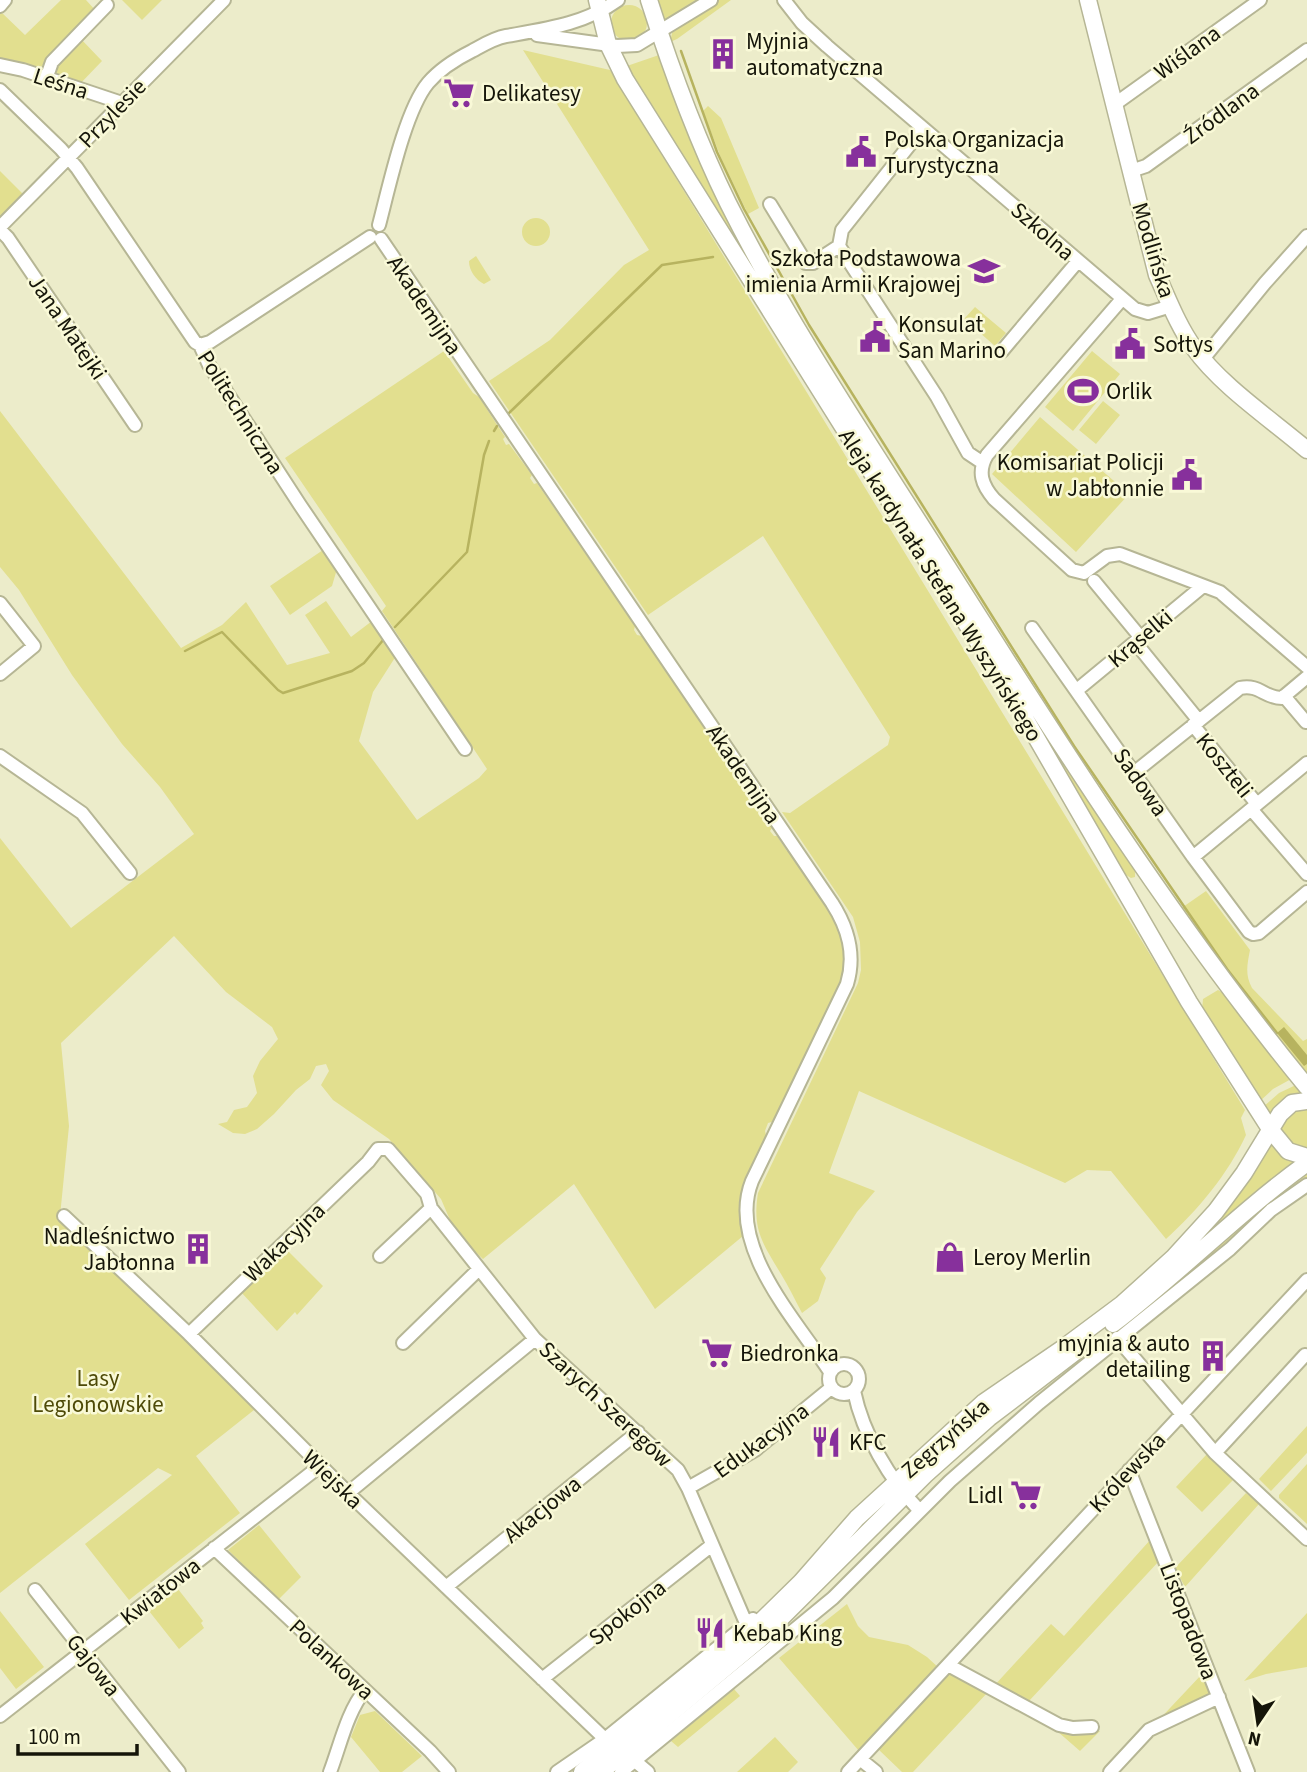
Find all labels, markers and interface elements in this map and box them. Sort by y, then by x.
street label: Wiślana [1147,17,1227,88]
place label: Myjnia automatyczna [746,25,883,84]
building icon: Myjnia automatyczna [706,37,740,71]
street label: Leśna [29,59,93,108]
street label: Przylesie [71,71,154,155]
street label: Źródlana [1176,74,1266,152]
supermarket icon: Delikatesy [442,76,476,110]
place label: Delikatesy [482,77,581,110]
place label: Polska Organizacja Turystyczna [884,123,1064,182]
public building icon: Polska Organizacja Turystyczna [844,135,878,169]
street label: Szkolna [1003,194,1082,269]
street label: Modlińska [1123,198,1184,302]
place label: Szkoła Podstawowa imienia Armii Krajowej [745,242,961,301]
street label: Akademijna [379,249,470,362]
school or university icon: Szkoła Podstawowa imienia Armii Krajowej [967,254,1001,288]
street label: Jana Matejki [20,268,115,387]
place label: Konsulat San Marino [898,308,1006,367]
public building icon: Konsulat San Marino [858,320,892,354]
public building icon: Sołtys [1113,327,1147,361]
place label: Sołtys [1153,328,1213,361]
street label: Politechniczna [189,344,292,481]
sports icon: Orlik [1066,374,1100,408]
place label: Orlik [1106,375,1153,408]
street label: Aleja kardynała Stefana Wyszyńskiego [830,423,1051,748]
place label: Komisariat Policji w Jabłonnie [997,446,1164,505]
public building icon: Komisariat Policji w Jabłonnie [1170,458,1204,492]
street label: Krąselki [1100,601,1180,676]
street label: Akademijna [698,718,789,831]
street label: Koszteli [1188,726,1261,805]
street label: Sadowa [1105,741,1176,823]
street label: Wakacyjna [236,1195,333,1290]
place label: Nadleśnictwo Jabłonna [44,1220,175,1279]
building icon: Nadleśnictwo Jabłonna [181,1232,215,1266]
shop icon: Leroy Merlin [933,1240,967,1274]
place label: Leroy Merlin [973,1241,1091,1274]
place label: myjnia & auto detailing [1058,1327,1190,1386]
street label: Szarych Szeregów [531,1334,680,1475]
supermarket icon: Biedronka [700,1336,734,1370]
place label: Biedronka [740,1337,839,1370]
building icon: myjnia & auto detailing [1196,1339,1230,1373]
park label: Lasy Legionowskie [32,1362,164,1421]
street label: Zegrzyńska [894,1391,997,1486]
street label: Edukacyjna [707,1394,816,1486]
restaurant icon: KFC [809,1425,843,1459]
street label: Królewska [1081,1425,1173,1520]
place label: KFC [849,1426,887,1459]
street label: Wiejska [295,1442,370,1517]
street label: Akacjowa [496,1468,588,1551]
supermarket icon: Lidl [1009,1478,1043,1512]
place label: Lidl [968,1479,1003,1512]
street label: Kwiatowa [113,1549,208,1633]
street label: Listopadowa [1151,1558,1226,1685]
street label: Spokojna [581,1571,673,1653]
street label: Polankowa [282,1611,382,1708]
restaurant icon: Kebab King [693,1616,727,1650]
place label: Kebab King [733,1617,842,1650]
street label: Gajowa [59,1627,129,1704]
north arrow [1223,1688,1293,1758]
scale bar [18,1712,136,1756]
text: 100 m [28,1722,81,1752]
text: N [1245,1724,1264,1753]

